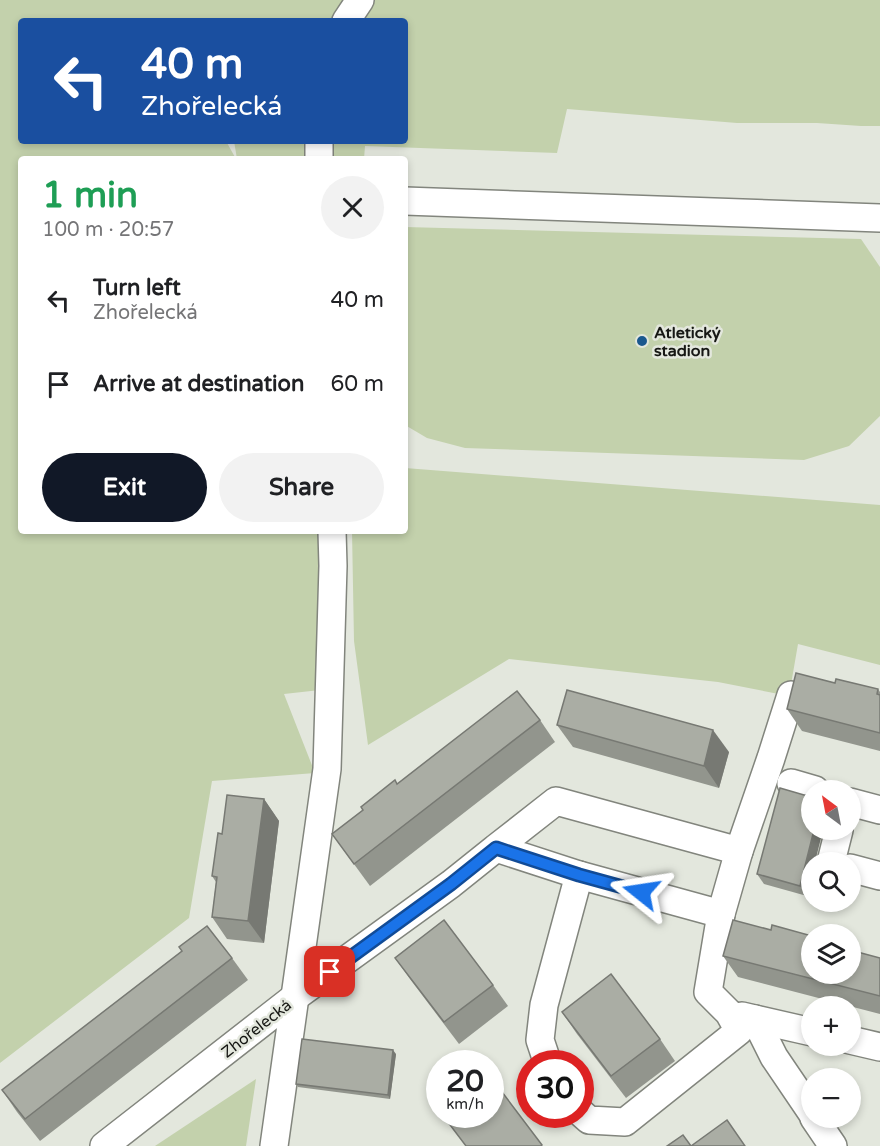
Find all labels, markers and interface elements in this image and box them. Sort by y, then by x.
text: 40 m [141,39,243,90]
icon: left [42,42,120,120]
text: Zhořelecká [141,90,282,123]
text: 1 min [42,174,138,217]
button: close [321,176,384,239]
text: 100 m · 20:57 [42,218,174,242]
text: Turn left [93,275,181,301]
icon: left [42,284,75,317]
text: 40 m [330,287,384,313]
text: Zhořelecká [93,301,198,325]
place label: Atletický stadion [654,323,721,361]
marker: Atletický stadion [635,334,649,348]
icon: arrive [42,368,75,401]
text: Arrive at destination [93,371,304,397]
text: 60 m [330,371,384,397]
button: Exit [42,453,207,522]
button: Share [219,453,384,522]
north arrow [801,780,861,840]
map controls [801,780,861,1128]
button: search [801,852,861,912]
position arrow [609,860,673,924]
button: layers [801,924,861,984]
pin [304,946,355,997]
icon: arrive [313,955,346,988]
street label: Zhořelecká [217,995,296,1062]
button: + [801,996,861,1056]
speed limit sign: 30 [516,1050,594,1128]
text: 20 [446,1063,484,1100]
button: − [801,1068,861,1128]
text: km/h [446,1095,484,1113]

